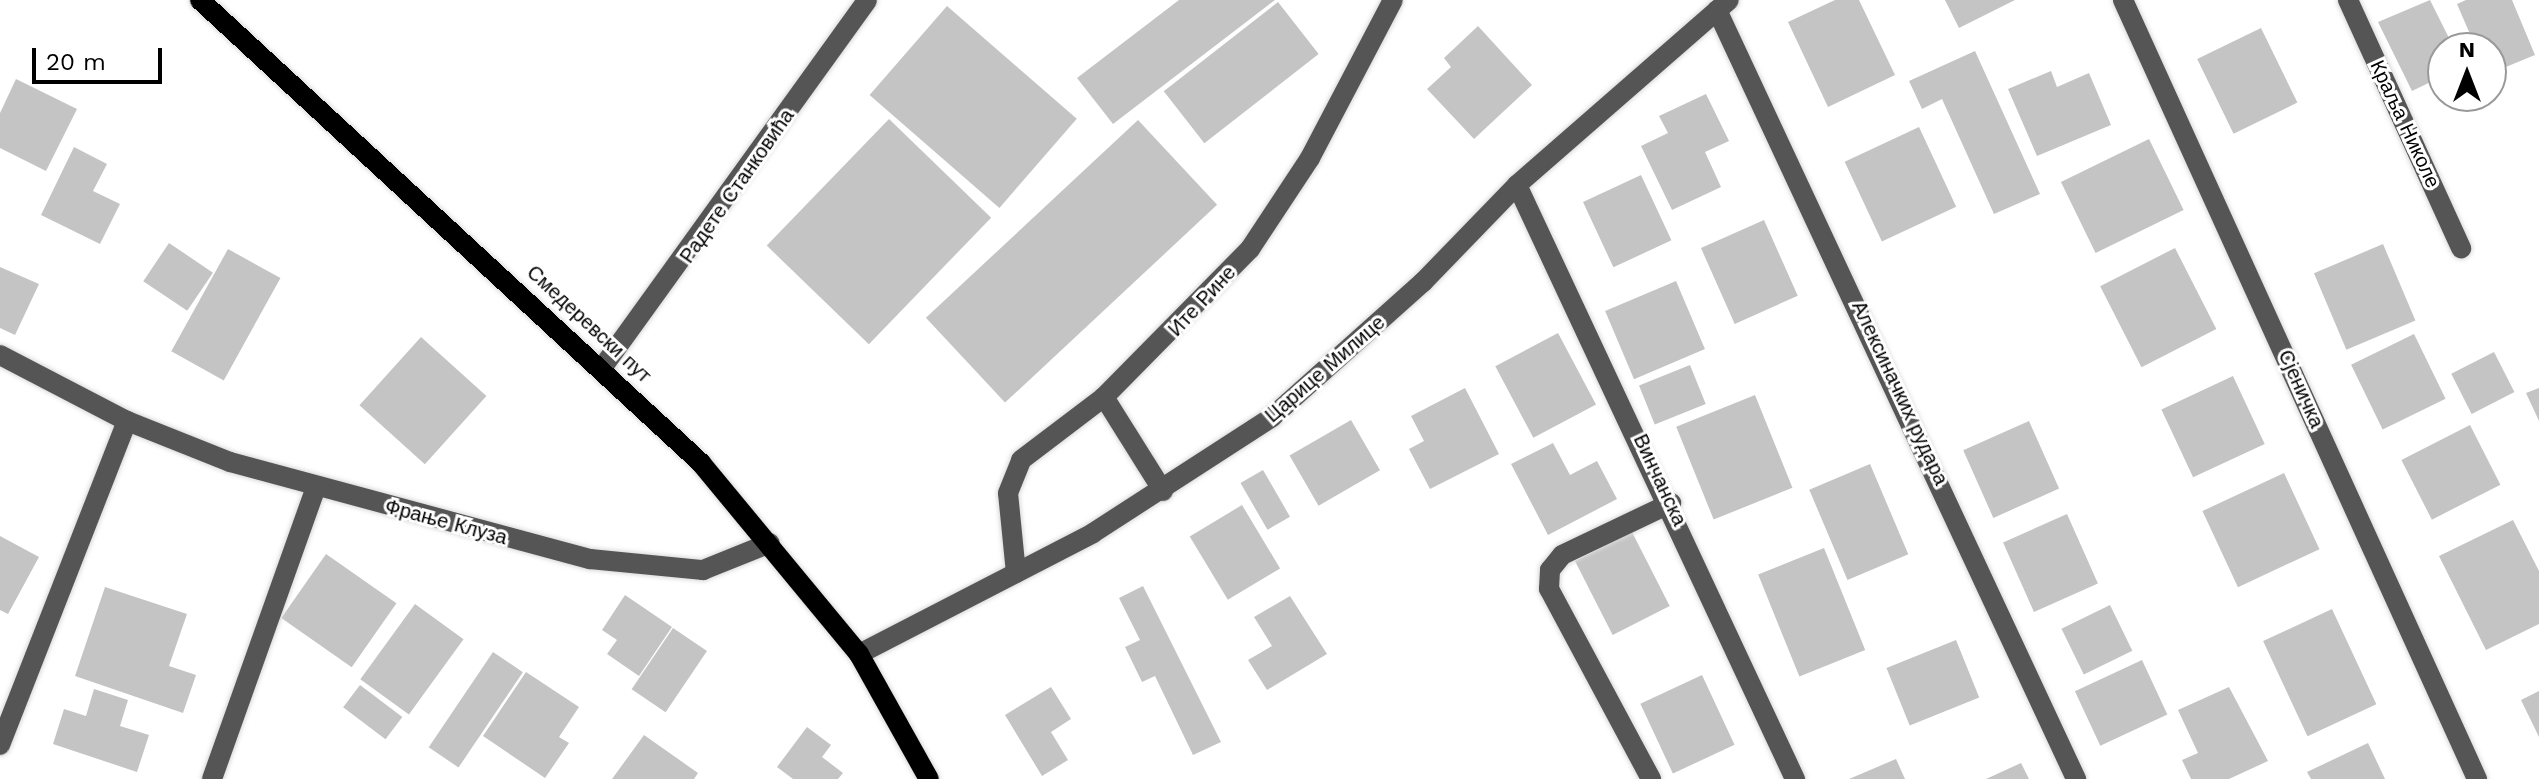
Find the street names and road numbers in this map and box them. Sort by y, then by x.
street label: Краља Николе [2365,56,2445,192]
street label: Радете Станковића [675,104,799,268]
street label: Смедеревски пут [522,260,656,388]
street label: Ите Рине [1163,261,1241,341]
street label: Алексиначких рудара [1847,297,1953,489]
street label: Царице Милице [1260,310,1390,428]
street label: Сјеничка [2273,346,2329,432]
street label: Винчанска [1628,430,1692,530]
street label: Фрање Клуза [382,494,510,550]

